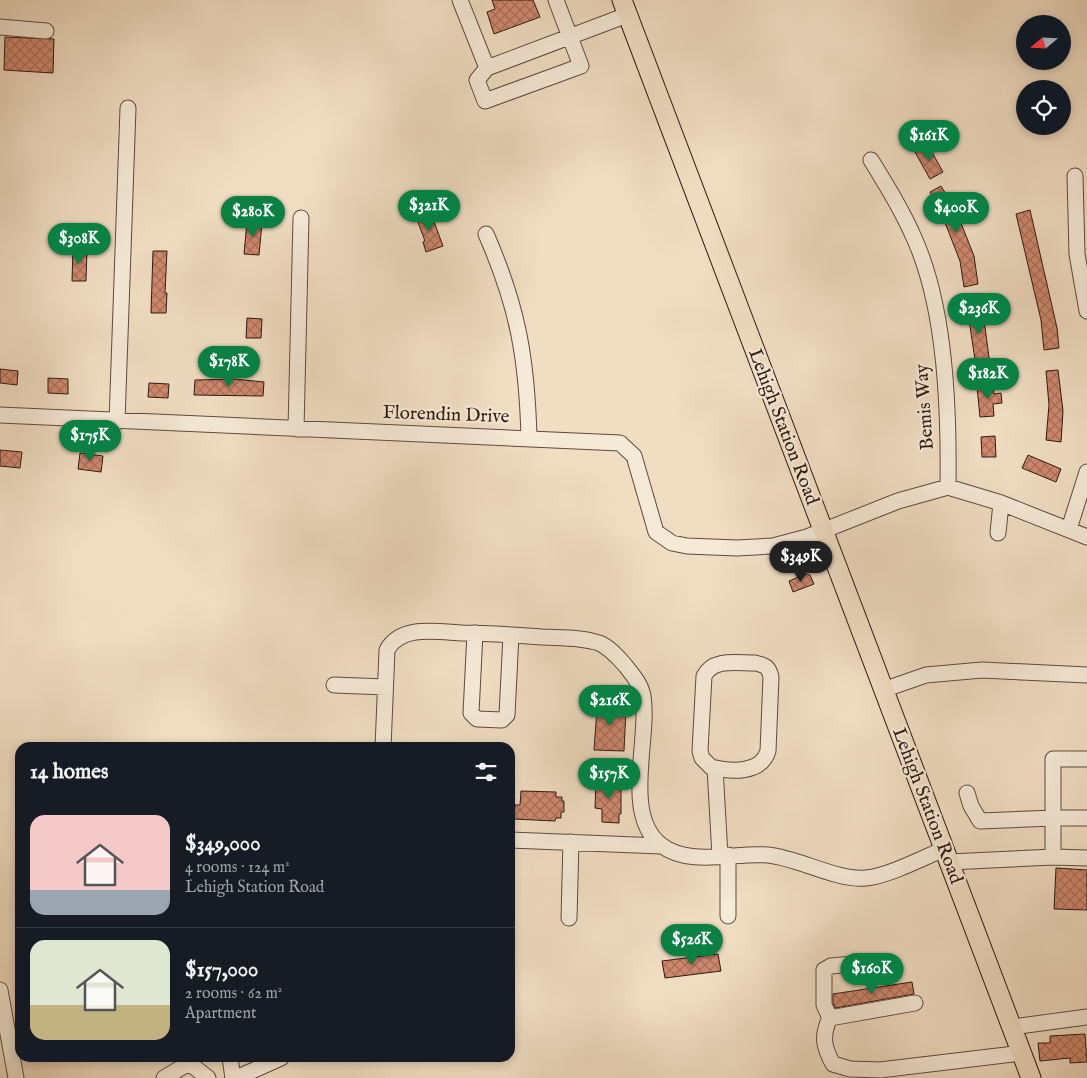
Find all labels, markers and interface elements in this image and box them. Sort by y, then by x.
north arrow [1016,15,1071,70]
map controls [1016,15,1071,135]
button: locate [1016,80,1071,135]
pin: $161K [894,120,964,162]
text: $161K [909,126,949,146]
pin: $321K [394,190,464,232]
pin: $400K [921,192,991,234]
pin: $280K [218,196,288,238]
text: $321K [409,196,449,216]
text: $400K [934,198,978,218]
text: $280K [232,202,274,222]
pin: $308K [44,222,114,265]
text: $308K [59,229,99,249]
pin: $236K [944,292,1014,335]
text: $236K [959,299,999,319]
street label: Lehigh Station Road [742,345,824,509]
pin: $178K [194,346,264,388]
text: $178K [209,352,249,372]
pin: $182K [953,358,1023,400]
street label: Bemis Way [910,363,940,451]
text: $182K [968,364,1008,384]
street label: Florendin Drive [382,401,510,429]
pin: $175K [55,420,125,462]
text: $175K [70,426,110,446]
pin: $349K [766,540,836,583]
text: $349K [780,547,822,567]
pin: $216K [575,684,645,727]
text: $216K [590,691,630,711]
street label: Lehigh Station Road [886,724,968,888]
icon: filters [472,758,500,786]
pin: $157K [574,758,644,800]
text: 14 homes [30,759,108,786]
text: $157K [589,764,629,784]
text: $349,000 [185,831,260,858]
icon: home [70,835,130,895]
text: 4 rooms · 124 m² [185,858,290,878]
text: Lehigh Station Road [185,878,324,898]
pin: $526K [657,924,727,966]
text: $526K [672,930,712,950]
pin: $160K [837,952,907,995]
text: $157,000 [185,957,258,984]
text: $160K [852,959,893,979]
icon: home [70,960,130,1020]
text: 2 rooms · 62 m² [185,984,282,1004]
text: Apartment [185,1004,256,1024]

